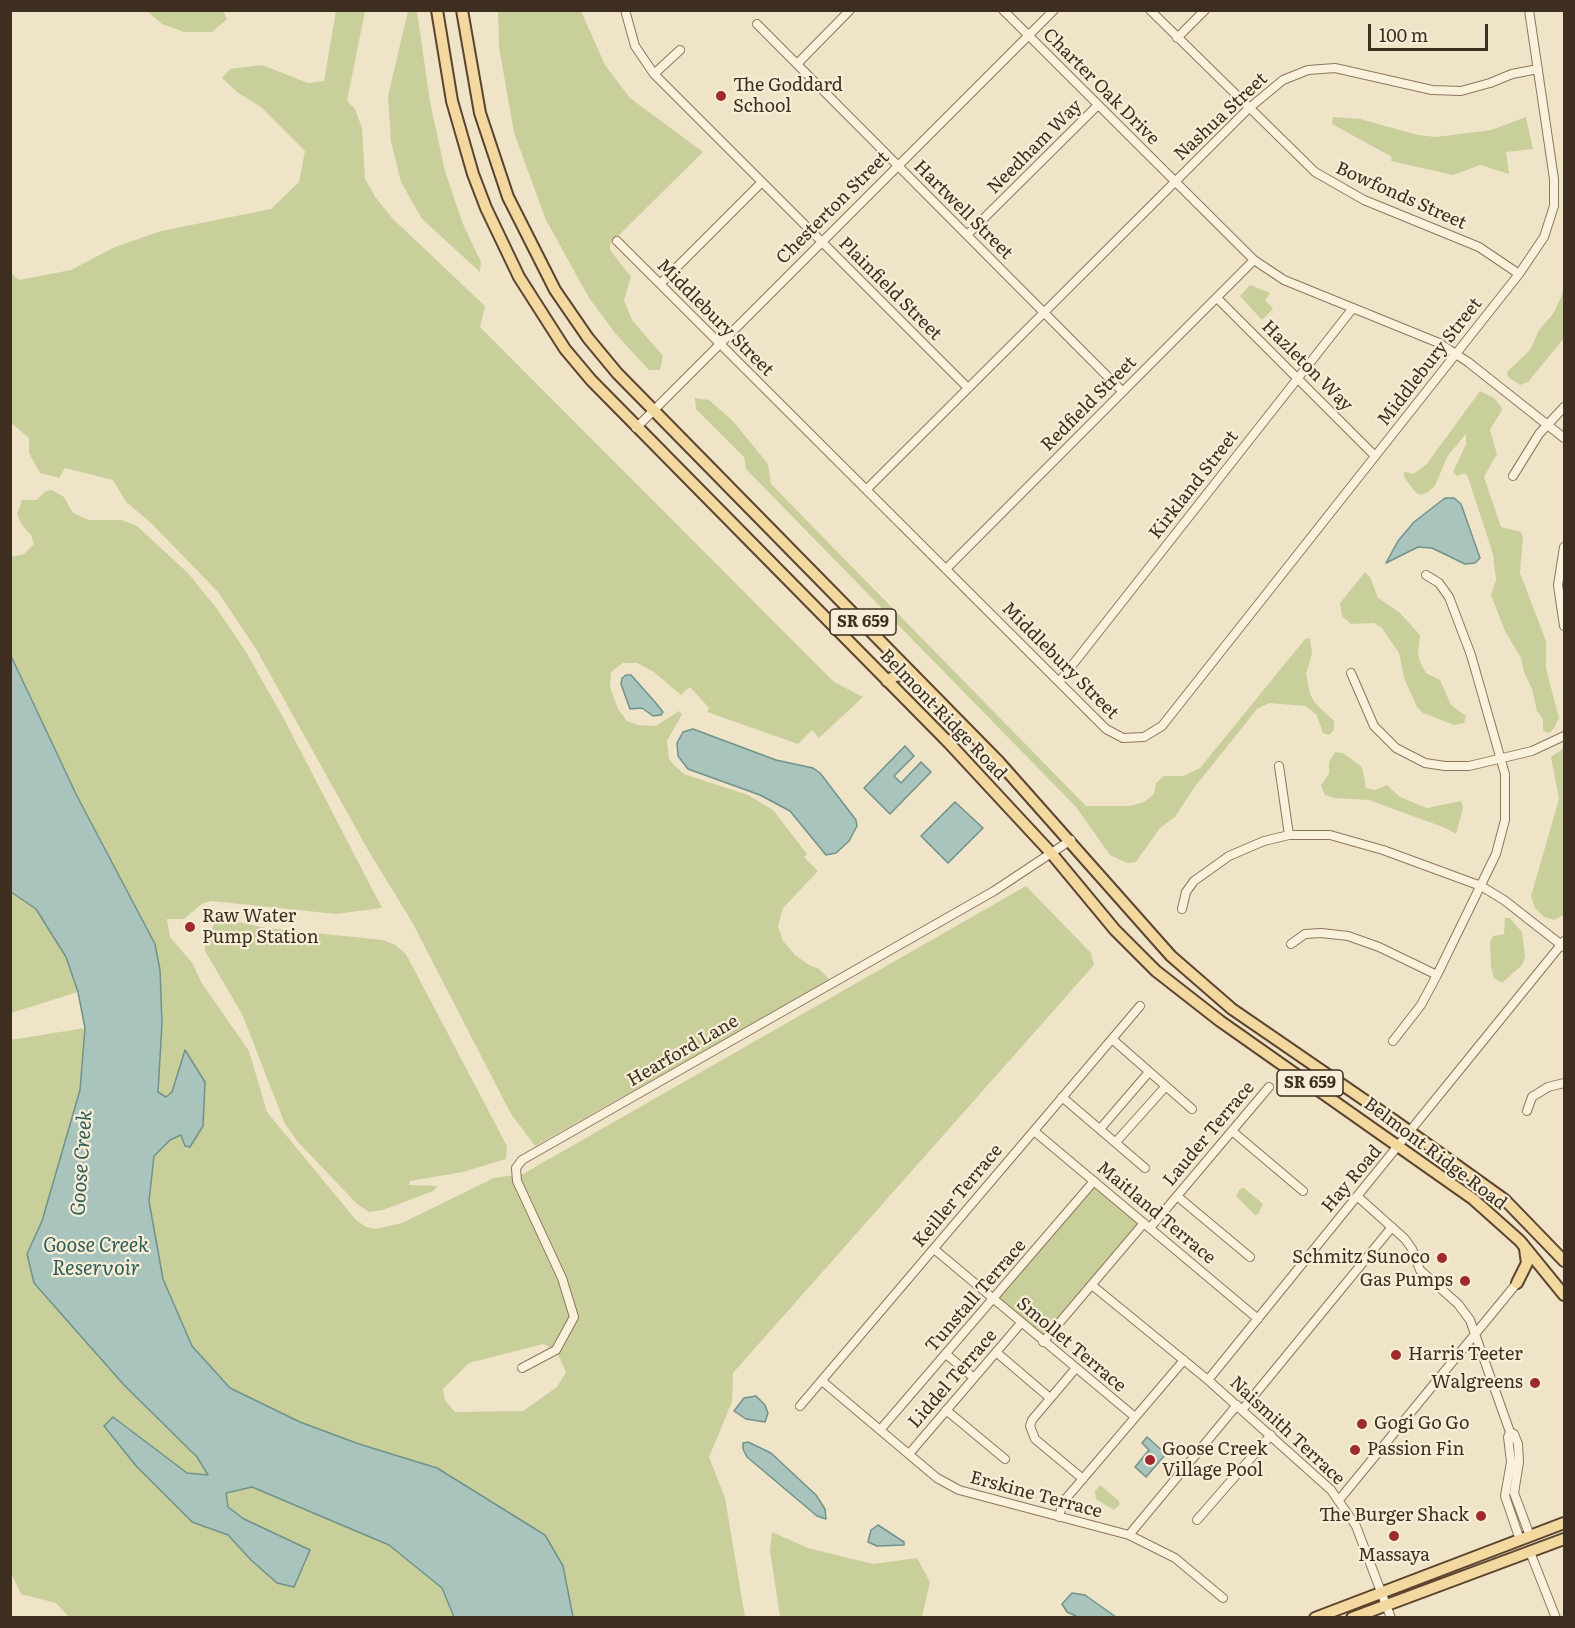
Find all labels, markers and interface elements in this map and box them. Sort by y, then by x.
scale bar [1371,12,1491,50]
text: 100 m [1379,21,1428,48]
street label: Charter Oak Drive [1038,24,1164,150]
street label: Nashua Street [1170,68,1272,166]
place label: The Goddard School [733,75,843,118]
marker: The Goddard School [714,89,728,103]
street label: Needham Way [983,95,1087,199]
street label: Chesterton Street [772,147,894,269]
street label: Hartwell Street [909,156,1017,264]
street label: Bowfonds Street [1332,157,1470,235]
street label: Plainfield Street [834,233,946,345]
street label: Middlebury Street [652,255,778,381]
street label: Middlebury Street [1373,294,1487,430]
street label: Hazleton Way [1257,316,1357,416]
street label: Redfield Street [1037,352,1141,456]
street label: Kirkland Street [1145,426,1243,544]
street label: Middlebury Street [997,598,1123,724]
road number: SR 659 [830,609,896,635]
street label: Belmont Ridge Road [875,645,1011,785]
place label: Raw Water Pump Station [202,906,319,948]
marker: Raw Water Pump Station [183,920,197,934]
street label: Hearford Lane [624,1011,742,1091]
road number: SR 659 [1277,1070,1343,1096]
street label: Lauder Terrace [1159,1077,1259,1191]
street label: Belmont Ridge Road [1359,1093,1511,1215]
water label: Goose Creek [66,1109,98,1217]
street label: Keiller Terrace [909,1140,1007,1252]
street label: Hay Road [1318,1141,1386,1217]
street label: Maitland Terrace [1092,1157,1220,1269]
water label: Goose Creek Reservoir [43,1234,149,1281]
street label: Tunstall Terrace [921,1235,1031,1357]
place label: Schmitz Sunoco [1292,1247,1430,1269]
marker: Schmitz Sunoco [1435,1251,1449,1265]
place label: Gas Pumps [1360,1270,1453,1292]
marker: Gas Pumps [1458,1274,1472,1288]
street label: Smollet Terrace [1012,1293,1130,1397]
street label: Liddel Terrace [904,1325,1002,1433]
place label: Harris Teeter [1408,1344,1523,1366]
marker: Harris Teeter [1389,1348,1403,1362]
street label: Naismith Terrace [1225,1372,1349,1490]
place label: Walgreens [1431,1372,1523,1394]
marker: Walgreens [1528,1376,1542,1390]
place label: Gogi Go Go [1374,1413,1469,1435]
marker: Gogi Go Go [1355,1417,1369,1431]
place label: Goose Creek Village Pool [1162,1439,1268,1482]
place label: Passion Fin [1367,1439,1464,1461]
marker: Passion Fin [1348,1443,1362,1457]
marker: Goose Creek Village Pool [1143,1453,1157,1467]
street label: Erskine Terrace [968,1467,1104,1523]
place label: The Burger Shack [1319,1505,1469,1527]
marker: The Burger Shack [1474,1509,1488,1523]
marker: Massaya [1387,1529,1401,1543]
place label: Massaya [1358,1545,1430,1567]

